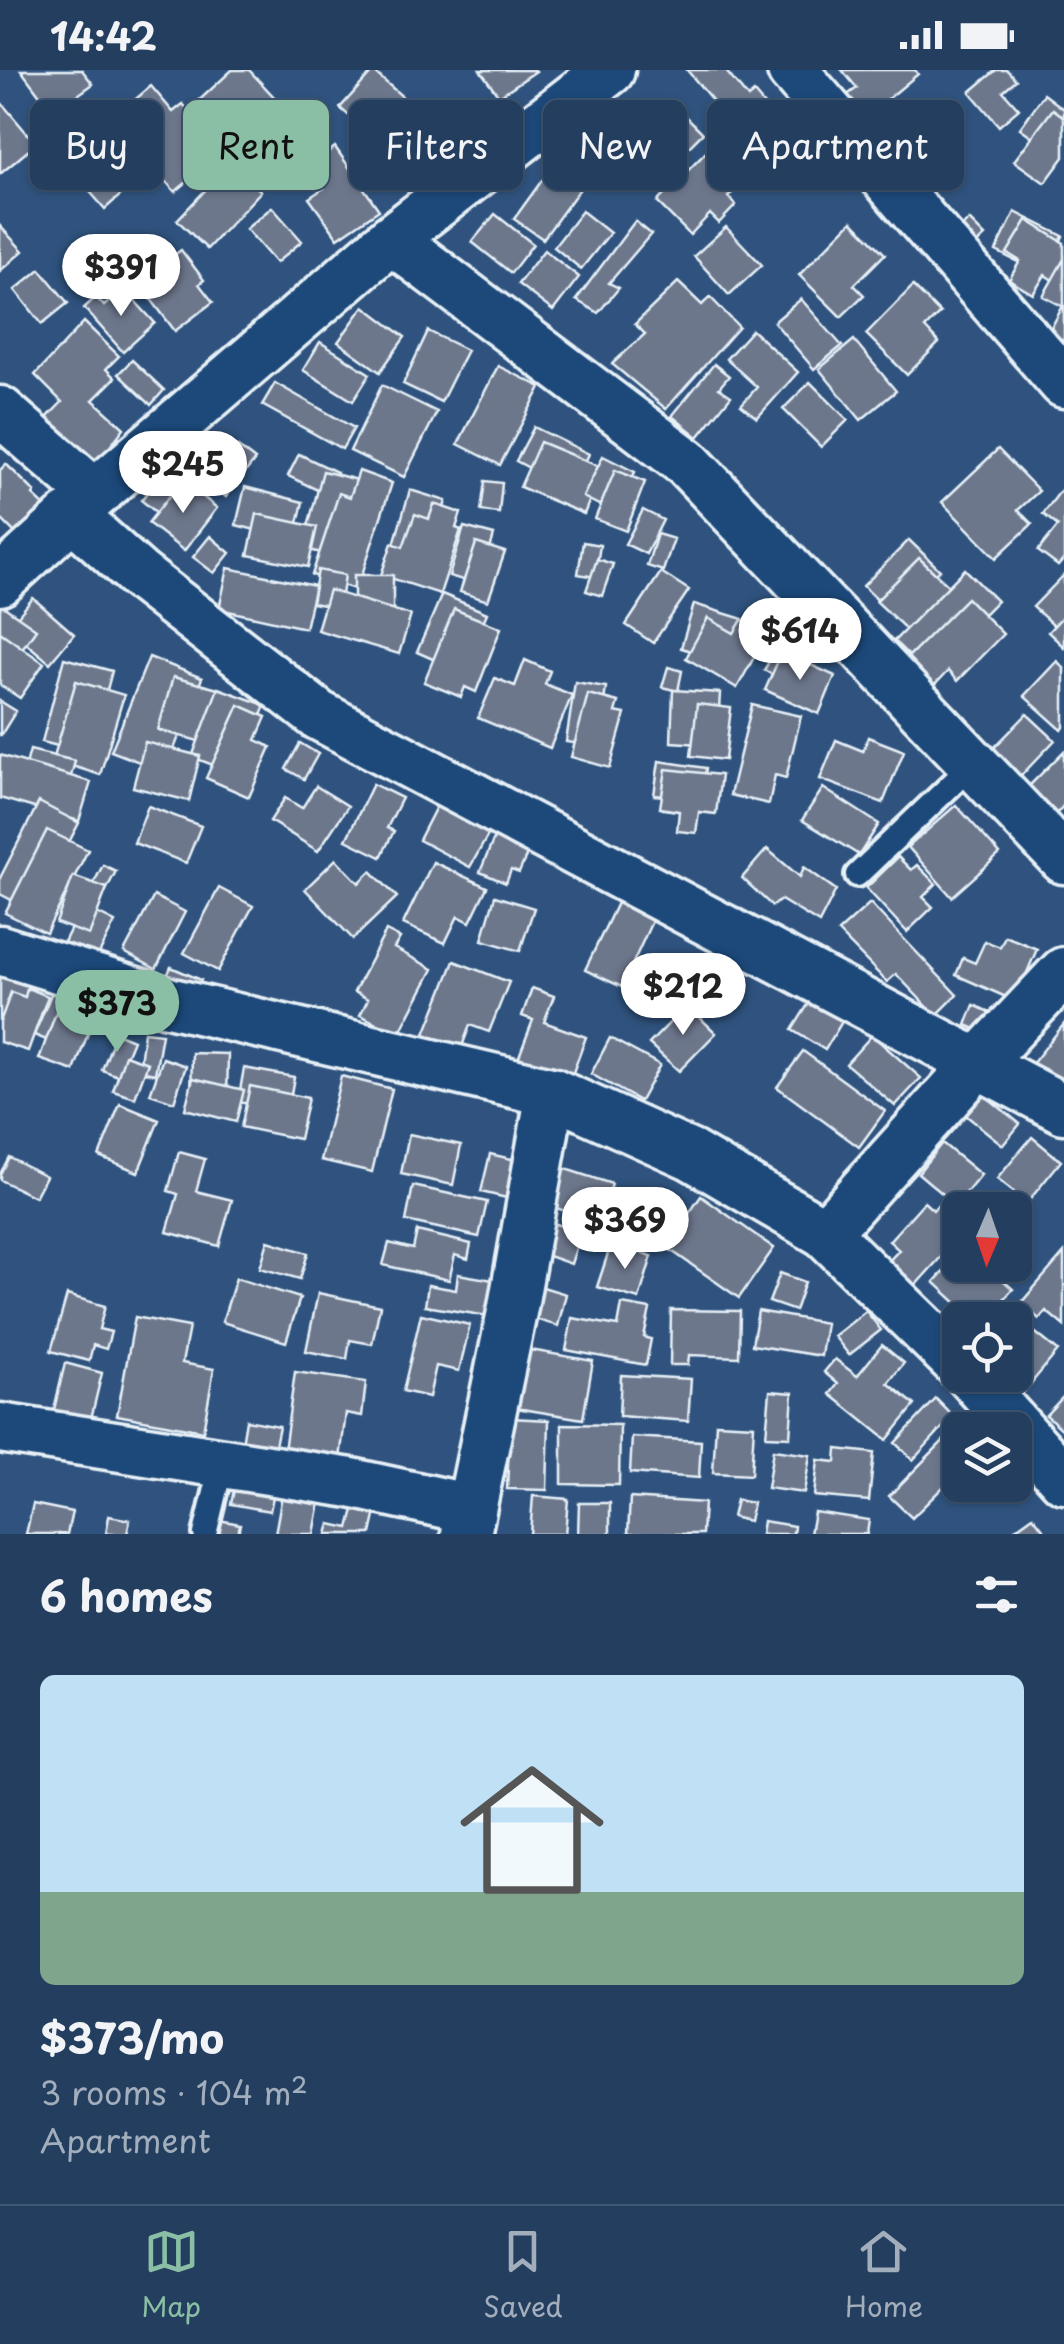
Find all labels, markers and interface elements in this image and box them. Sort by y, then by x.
text: 14:42 [50,7,157,64]
chip: Buy [30,100,163,190]
chip: Rent [183,100,329,190]
chip: Filters [349,100,523,190]
chip: New [543,100,687,190]
chip: Apartment [707,100,964,190]
pin: $391 [62,234,180,319]
text: $391 [84,242,158,290]
pin: $245 [124,431,242,516]
text: $245 [141,439,225,487]
pin: $614 [741,598,859,683]
text: $614 [760,606,840,654]
pin: $212 [624,953,742,1038]
text: $212 [643,961,723,1009]
pin: $373 [58,970,176,1055]
text: $373 [77,978,157,1026]
pin: $369 [566,1187,684,1272]
north arrow [942,1192,1032,1282]
map controls [942,1192,1032,1502]
text: $369 [584,1195,666,1243]
button: locate [942,1302,1032,1392]
button: layers [942,1412,1032,1502]
text: 6 homes [40,1563,213,1626]
icon: filters [969,1567,1024,1622]
icon: home [442,1740,622,1920]
text: $373/mo [40,2005,224,2068]
text: 3 rooms · 104 m² [40,2068,308,2116]
text: Apartment [40,2116,211,2164]
tab: Map [141,2224,201,2327]
tab: Saved [483,2224,563,2327]
tab: Home [845,2224,923,2327]

